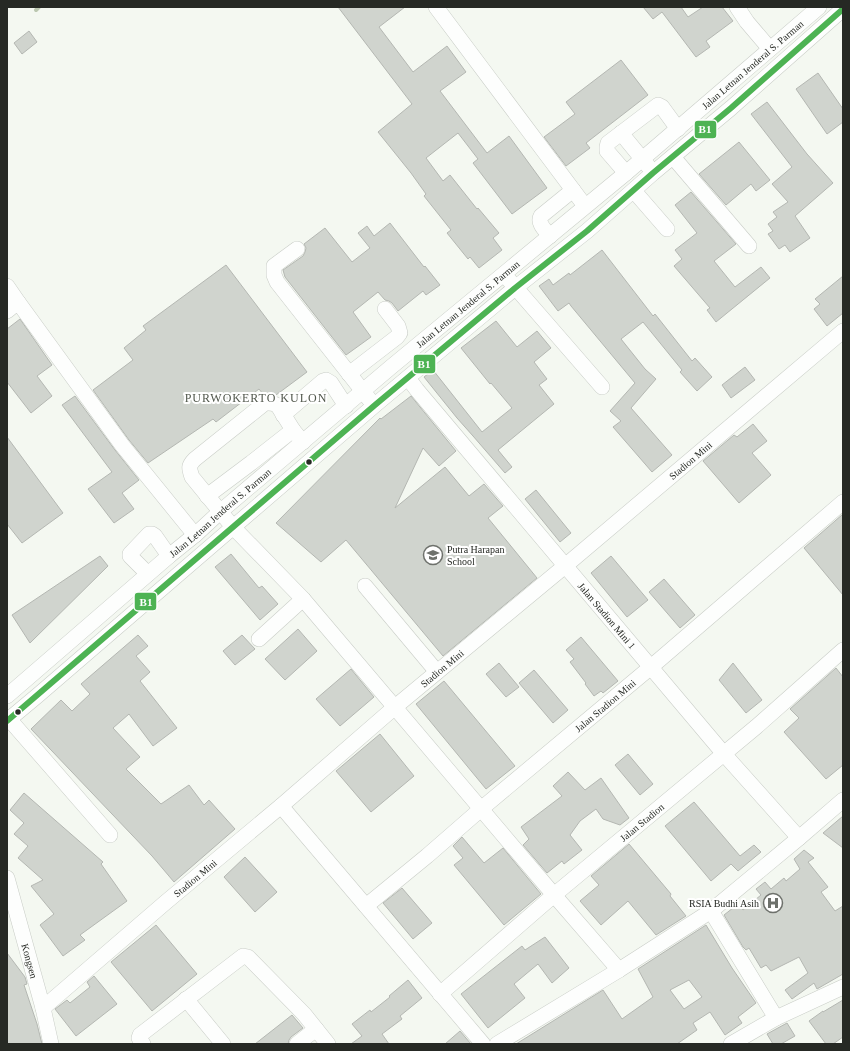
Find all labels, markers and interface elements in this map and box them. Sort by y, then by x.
street label: Jalan Letnan Jenderal S. Parman [700,18,806,111]
line badge: B1 [694,120,717,139]
text: B1 [699,123,711,135]
street label: Jalan Letnan Jenderal S. Parman [414,258,522,350]
line badge: B1 [413,354,436,374]
text: B1 [418,358,430,370]
district label: PURWOKERTO KULON [185,391,327,405]
street label: Stadion Mini [667,439,714,482]
unlabelled marker [304,457,314,467]
street label: Jalan Letnan Jenderal S. Parman [167,466,273,560]
school or university icon: Putra Harapan School [422,544,444,566]
place label: Putra Harapan School [447,544,504,567]
street label: Jalan Stadion Mini 1 [576,581,638,651]
line badge: B1 [134,592,157,611]
text: B1 [140,596,152,608]
street label: Stadion Mini [418,647,466,690]
street label: Jalan Stadion Mini [573,677,638,734]
unlabelled marker [13,707,23,717]
street label: Jalan Stadion [618,801,666,844]
street label: Stadion Mini [172,857,219,899]
hospital icon: RSIA Budhi Asih [762,892,784,914]
place label: RSIA Budhi Asih [689,898,759,909]
street label: Kongsen [19,942,40,980]

